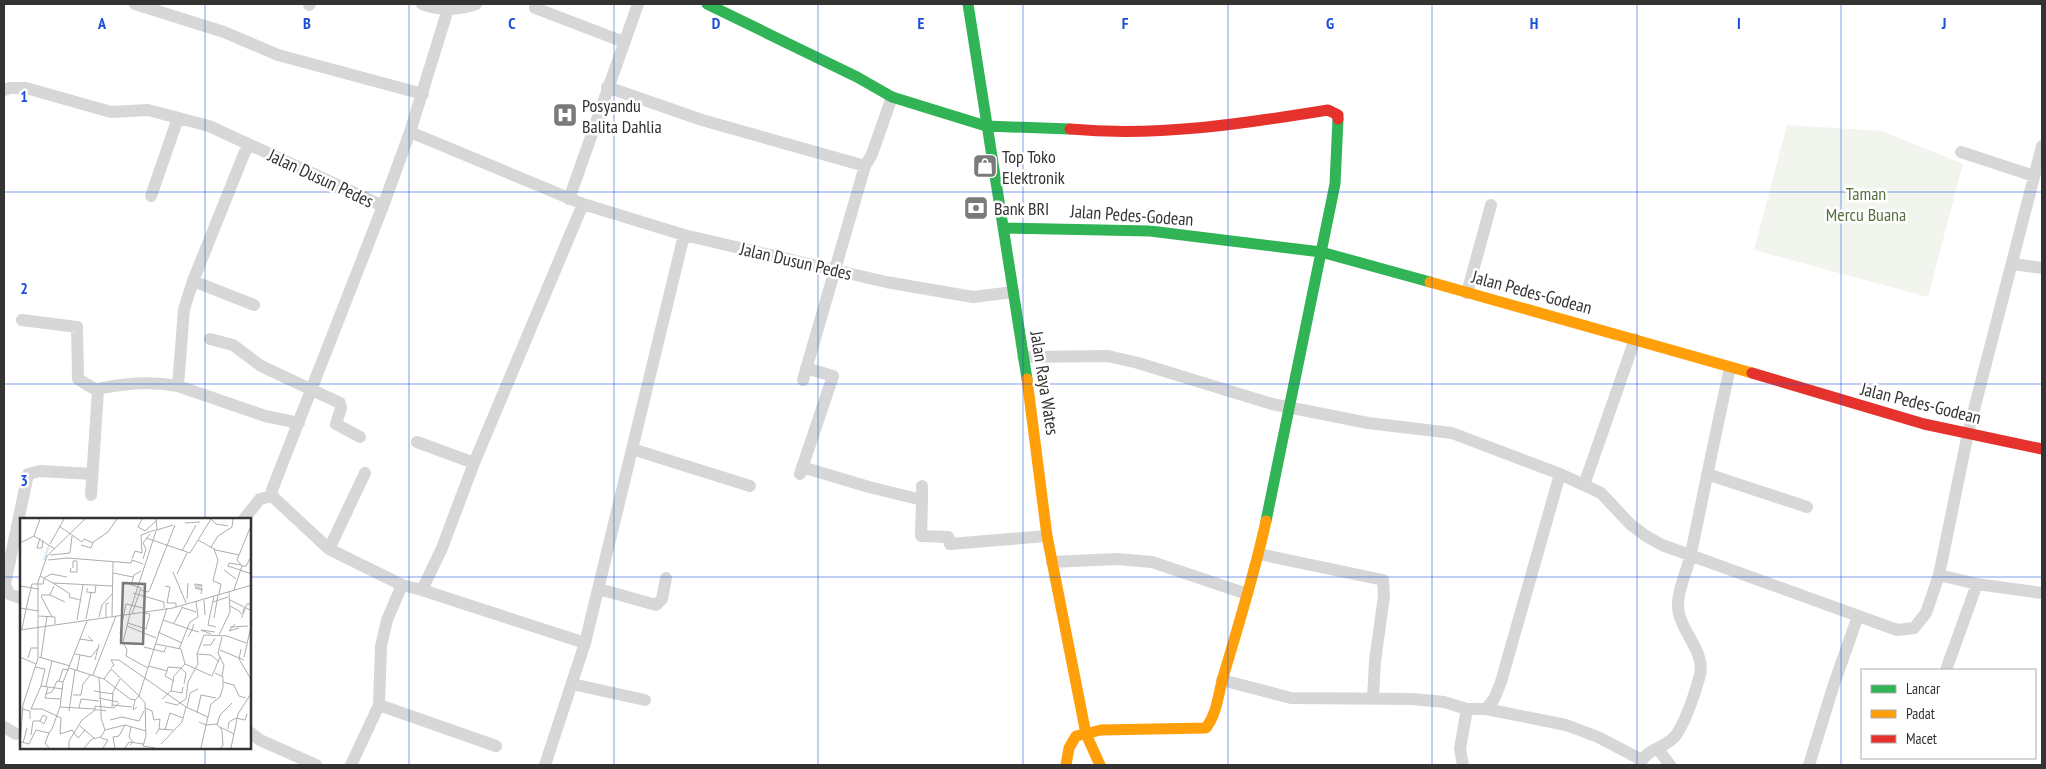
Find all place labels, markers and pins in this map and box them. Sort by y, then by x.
place label: Posyandu Balita Dahlia [582,94,662,138]
hospital icon: Posyandu Balita Dahlia [552,102,578,128]
place label: Top Toko Elektronik [1002,145,1065,189]
shop icon: Top Toko Elektronik [972,153,998,179]
bank icon: Bank BRI [963,195,989,221]
place label: Bank BRI [994,197,1049,220]

